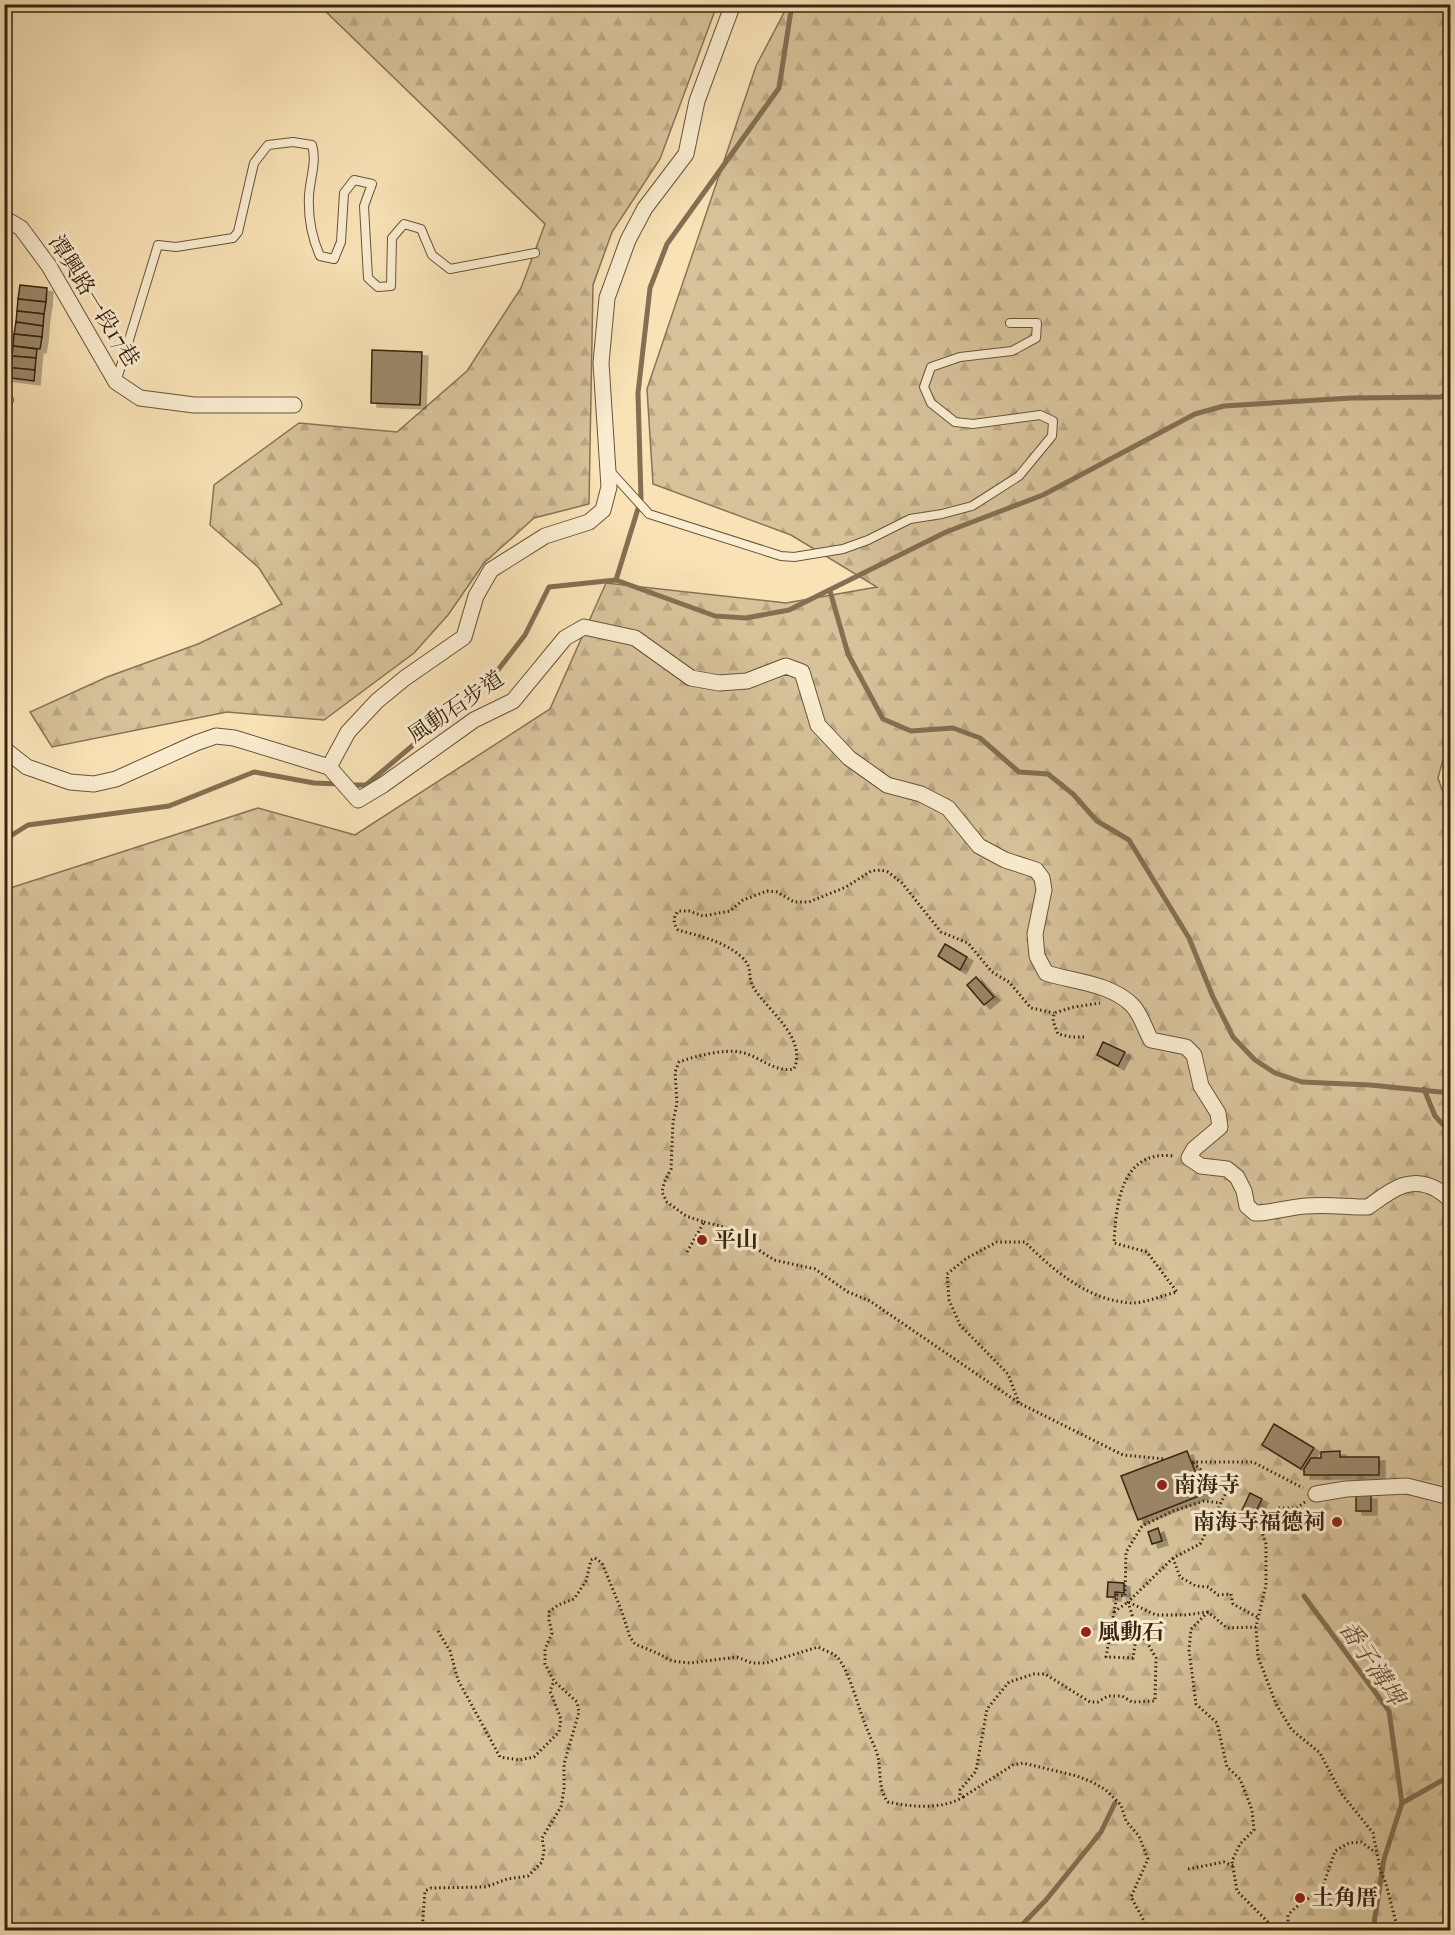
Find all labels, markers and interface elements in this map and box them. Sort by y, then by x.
street label: 潭興路一段17巷 [43,230,145,372]
street label: 風動石步道 [403,665,509,749]
place label: 平山 [714,1227,758,1253]
marker: 平山 [695,1233,709,1247]
place label: 南海寺 [1174,1472,1240,1498]
marker: 南海寺 [1155,1478,1169,1492]
place label: 南海寺福德祠 [1193,1509,1325,1535]
marker: 南海寺福德祠 [1330,1515,1344,1529]
water label: 番子溝埤 [1334,1615,1412,1713]
place label: 風動石 [1098,1619,1164,1645]
marker: 風動石 [1079,1625,1093,1639]
place label: 土角厝 [1312,1885,1378,1911]
marker: 土角厝 [1293,1891,1307,1905]

